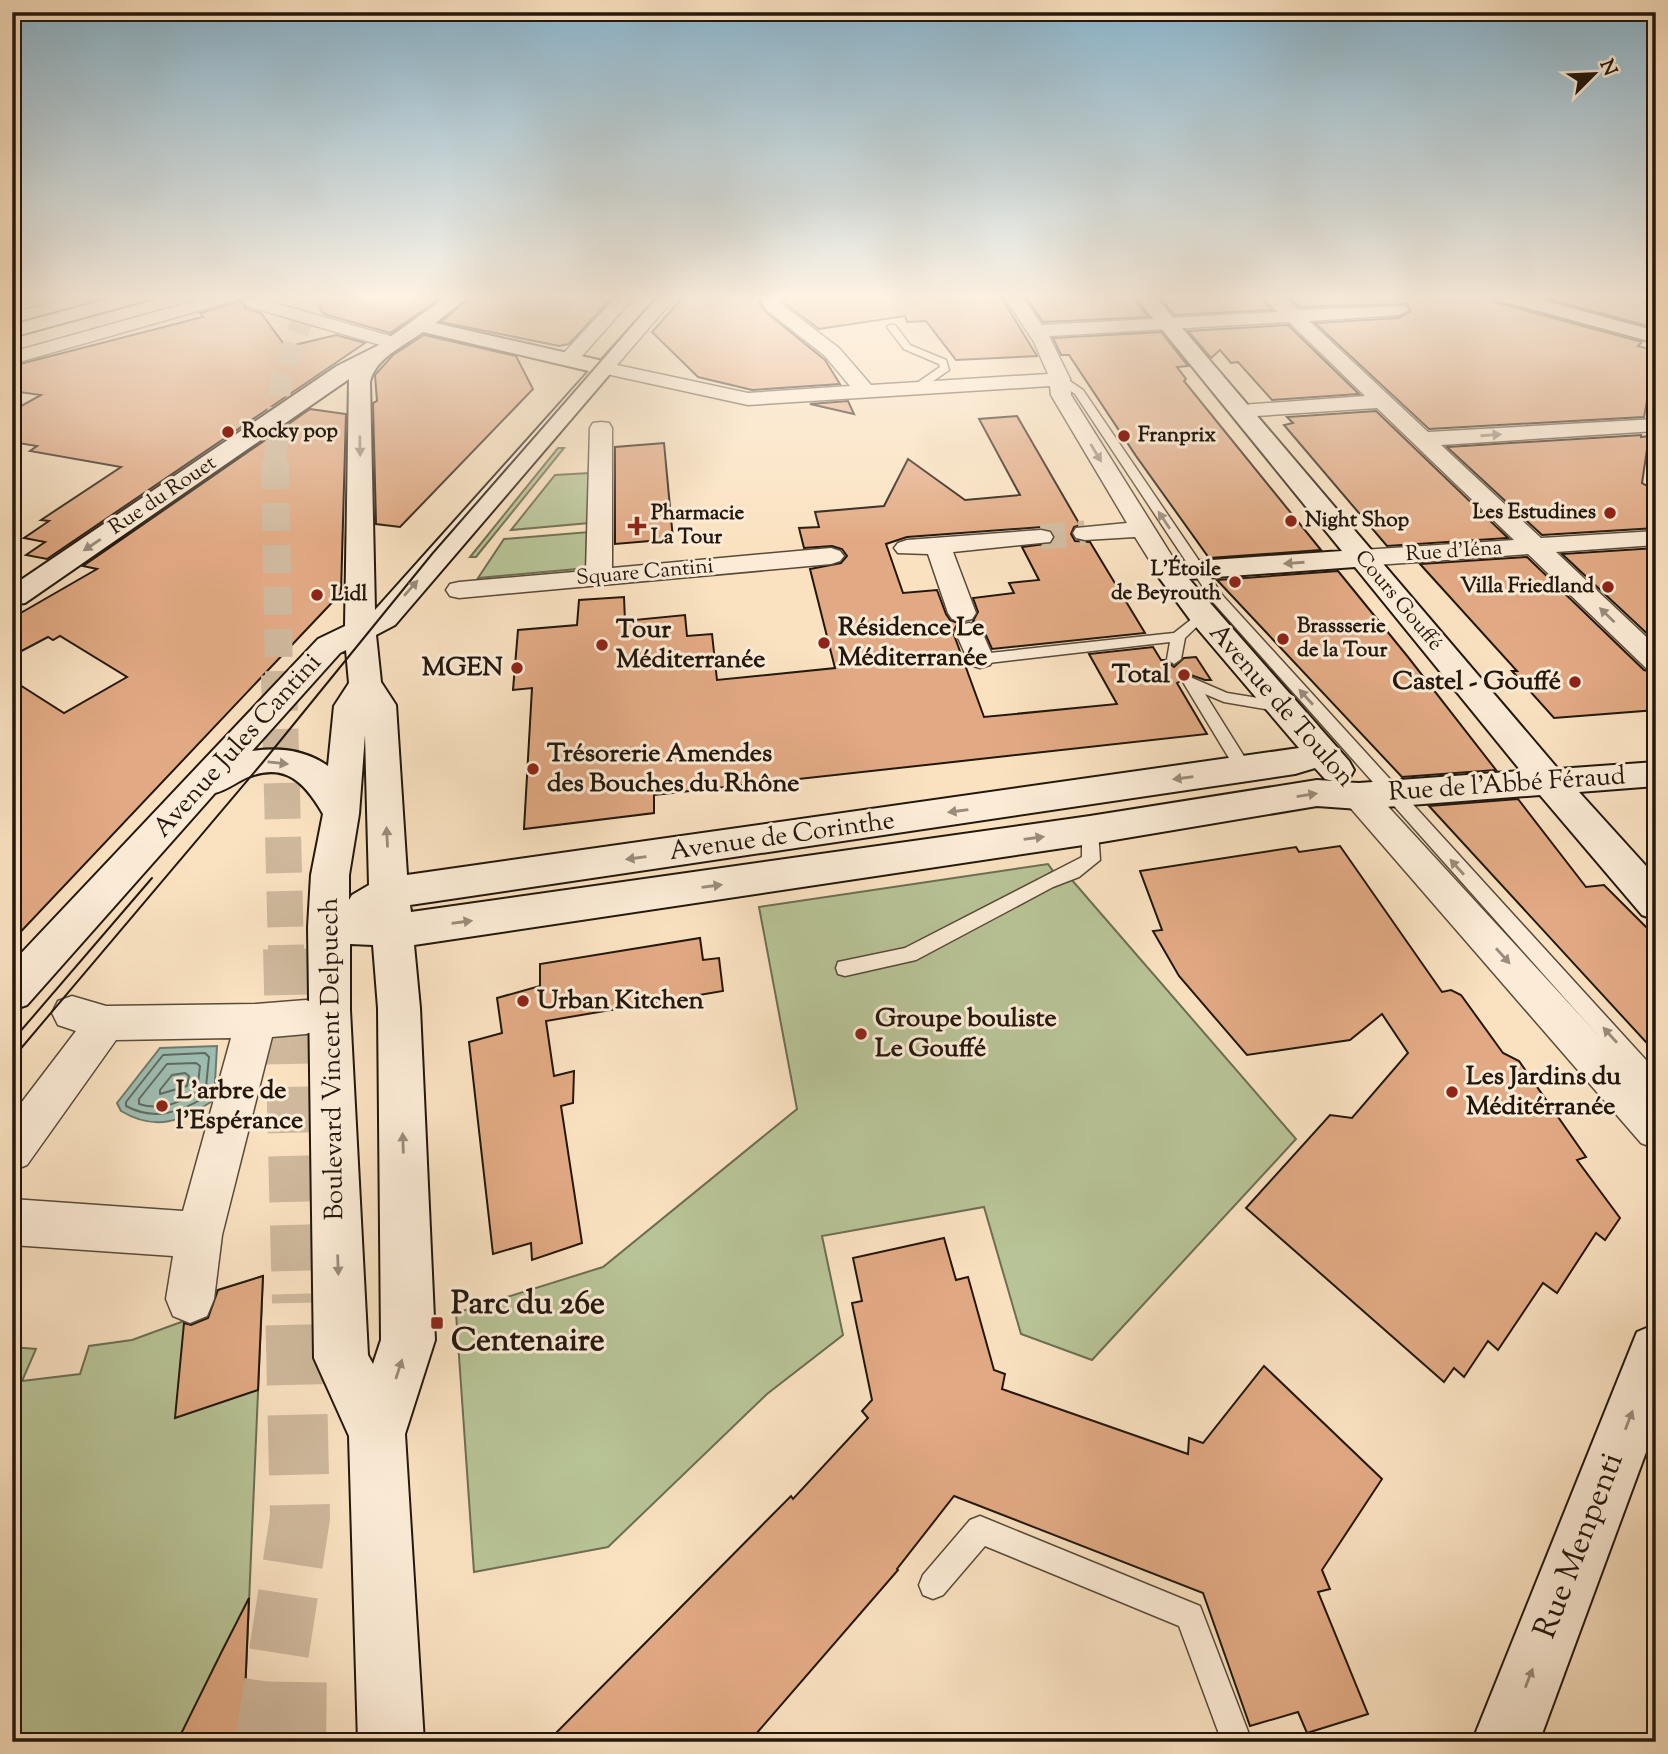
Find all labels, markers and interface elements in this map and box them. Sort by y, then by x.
north arrow [1560,38,1630,108]
text: N [1592,56,1623,81]
place label: Rocky pop [242,417,338,447]
place label: Franprix [1138,421,1217,451]
marker: Rocky pop [220,424,236,440]
marker: Franprix [1116,428,1132,444]
one-way arrow [1480,429,1502,440]
one-way arrow [354,435,366,457]
one-way arrow [1090,444,1103,463]
street label: Rue du Rouet [103,449,223,543]
place label: Les Estudines [1473,498,1596,528]
place label: Pharmacie La Tour [651,499,745,553]
marker: Les Estudines [1602,505,1618,521]
place label: Night Shop [1305,506,1409,536]
one-way arrow [1157,511,1171,529]
marker: Night Shop [1283,513,1299,529]
marker: Pharmacie La Tour [629,518,645,534]
street label: Rue d'Iéna [1405,534,1504,570]
one-way arrow [82,538,101,551]
street label: Cours Gouffé [1347,544,1449,658]
street label: Square Cantini [575,552,715,594]
place label: L'Étoile de Beyrouth [1111,555,1222,609]
one-way arrow [1283,558,1305,569]
place label: Villa Friedland [1460,572,1594,602]
marker: L'Étoile de Beyrouth [1227,574,1243,590]
marker: Villa Friedland [1600,579,1616,595]
place label: Lidl [331,580,367,610]
one-way arrow [403,580,418,597]
marker: Lidl [309,587,325,603]
one-way arrow [1599,607,1616,623]
place label: Résidence Le Méditerranée [838,610,987,677]
place label: Tour Méditerranée [616,612,765,679]
place label: Brassserie de la Tour [1297,612,1387,666]
street label: Avenue de Toulon [1199,616,1363,796]
marker: Brassserie de la Tour [1275,631,1291,647]
marker: Résidence Le Méditerranée [816,635,832,651]
marker: Tour Méditerranée [594,637,610,653]
street label: Avenue Jules Cantini [145,646,331,846]
place label: MGEN [422,650,503,687]
place label: Total [1112,657,1171,694]
marker: MGEN [509,660,525,676]
place label: Castel - Gouffé [1392,664,1561,701]
marker: Total [1176,667,1192,683]
marker: Castel - Gouffé [1567,674,1583,690]
one-way arrow [1298,688,1314,706]
place label: Trésorerie Amendes des Bouches du Rhône [547,736,799,803]
one-way arrow [267,758,289,769]
street label: Rue de l'Abbé Féraud [1387,758,1627,812]
marker: Trésorerie Amendes des Bouches du Rhône [525,761,541,777]
one-way arrow [1172,773,1194,784]
one-way arrow [1296,790,1318,801]
street label: Avenue de Corinthe [667,803,897,871]
one-way arrow [947,806,969,817]
one-way arrow [381,826,392,848]
one-way arrow [1023,832,1045,843]
one-way arrow [625,852,647,863]
one-way arrow [1450,859,1466,876]
one-way arrow [701,880,723,891]
street label: Boulevard Vincent Delpuech [312,897,354,1221]
one-way arrow [451,916,473,927]
one-way arrow [1494,947,1510,964]
place label: Urban Kitchen [537,983,705,1020]
marker: Urban Kitchen [515,993,531,1009]
place label: Groupe bouliste Le Gouffé [875,1001,1057,1068]
marker: Groupe bouliste Le Gouffé [853,1026,869,1042]
one-way arrow [1602,1026,1618,1044]
place label: Les Jardins du Méditérranée [1466,1059,1621,1126]
place label: L’arbre de l’Espérance [176,1073,303,1140]
marker: Les Jardins du Méditérranée [1444,1084,1460,1100]
marker: L’arbre de l’Espérance [154,1098,170,1114]
one-way arrow [397,1132,409,1154]
one-way arrow [332,1254,343,1276]
place label: Parc du 26e Centenaire [451,1282,605,1365]
marker: Parc du 26e Centenaire [429,1315,445,1331]
one-way arrow [394,1358,404,1379]
one-way arrow [1623,1409,1634,1430]
street label: Rue Menpenti [1523,1446,1637,1646]
one-way arrow [1524,1667,1535,1688]

